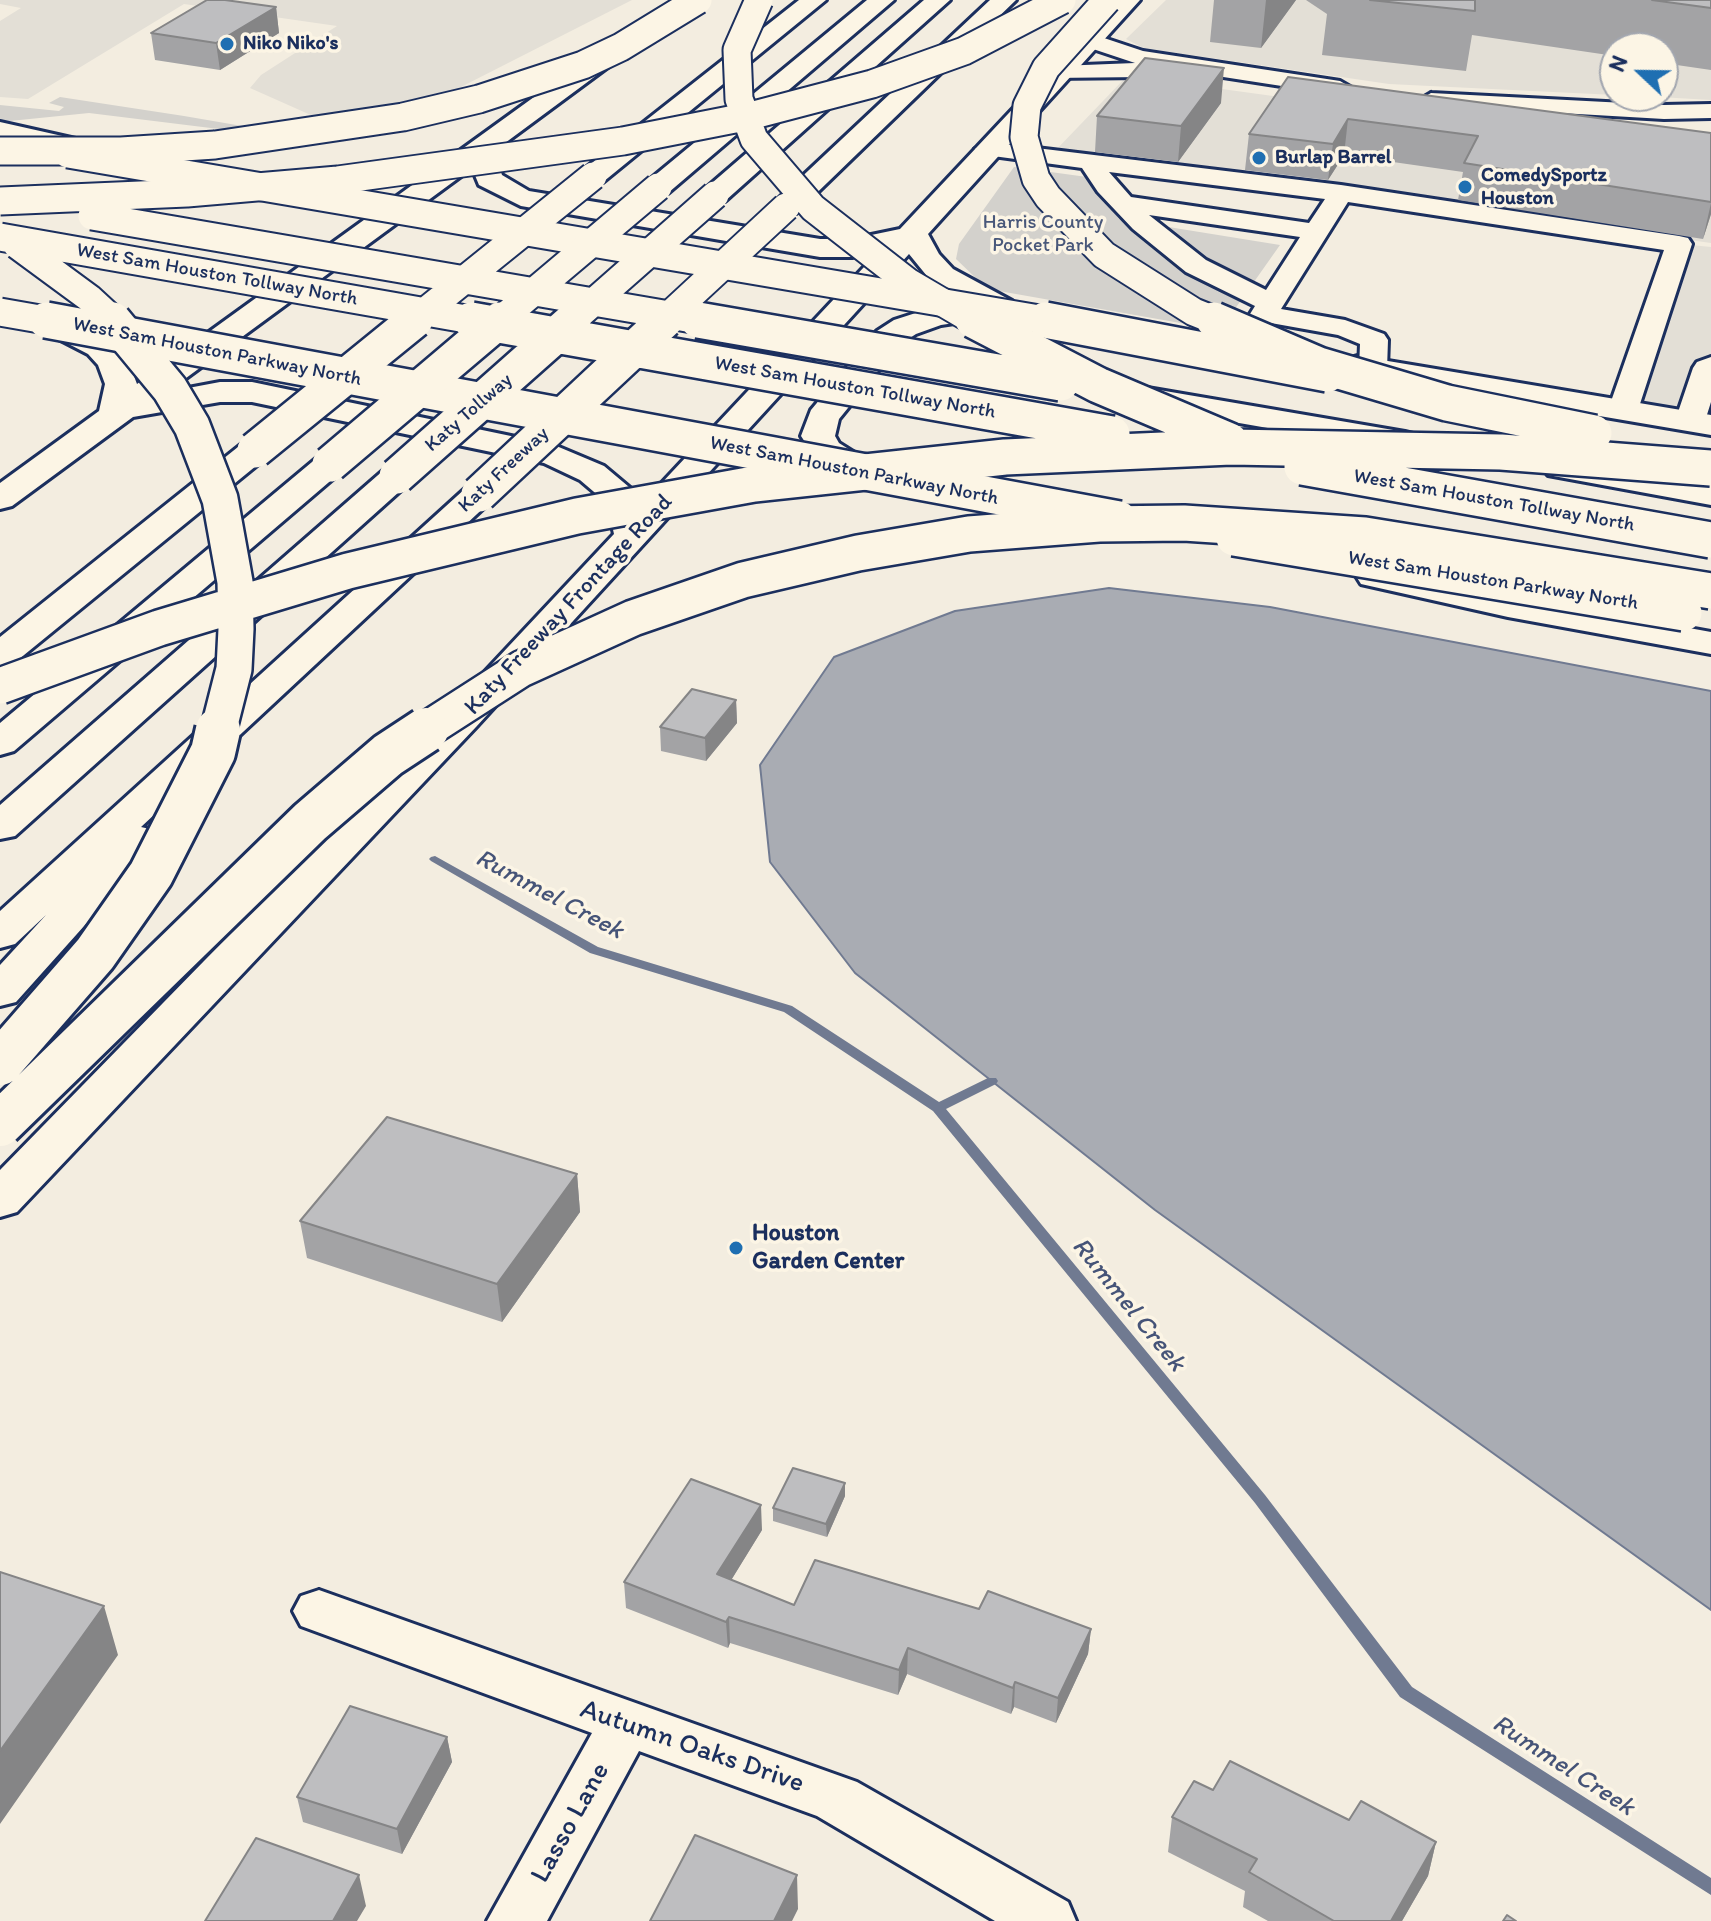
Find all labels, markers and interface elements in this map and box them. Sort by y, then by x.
place label: Niko Niko's [243,32,338,56]
north arrow [1599,32,1679,112]
marker: Niko Niko's [218,35,236,53]
text: N [1603,52,1633,76]
place label: Burlap Barrel [1275,146,1391,170]
marker: Burlap Barrel [1250,149,1268,167]
place label: ComedySportz Houston [1481,164,1607,211]
marker: ComedySportz Houston [1456,178,1474,196]
park label: Harris County Pocket Park [983,211,1103,258]
street label: West Sam Houston Tollway North [75,238,359,312]
street label: West Sam Houston Parkway North [71,312,363,392]
street label: West Sam Houston Tollway North [713,351,997,425]
street label: Katy Tollway [420,368,518,458]
street label: Katy Freeway [454,422,554,518]
street label: West Sam Houston Parkway North [708,431,1000,511]
street label: West Sam Houston Tollway North [1352,464,1636,538]
street label: Katy Freeway Frontage Road [459,488,679,722]
street label: West Sam Houston Parkway North [1346,546,1640,616]
water label: Rummel Creek [470,843,628,947]
place label: Houston Garden Center [752,1220,904,1276]
water label: Rummel Creek [1065,1232,1191,1378]
marker: Houston Garden Center [727,1239,745,1257]
street label: Autumn Oaks Drive [576,1693,808,1801]
water label: Rummel Creek [1486,1708,1640,1824]
street label: Lasso Lane [524,1757,618,1889]

